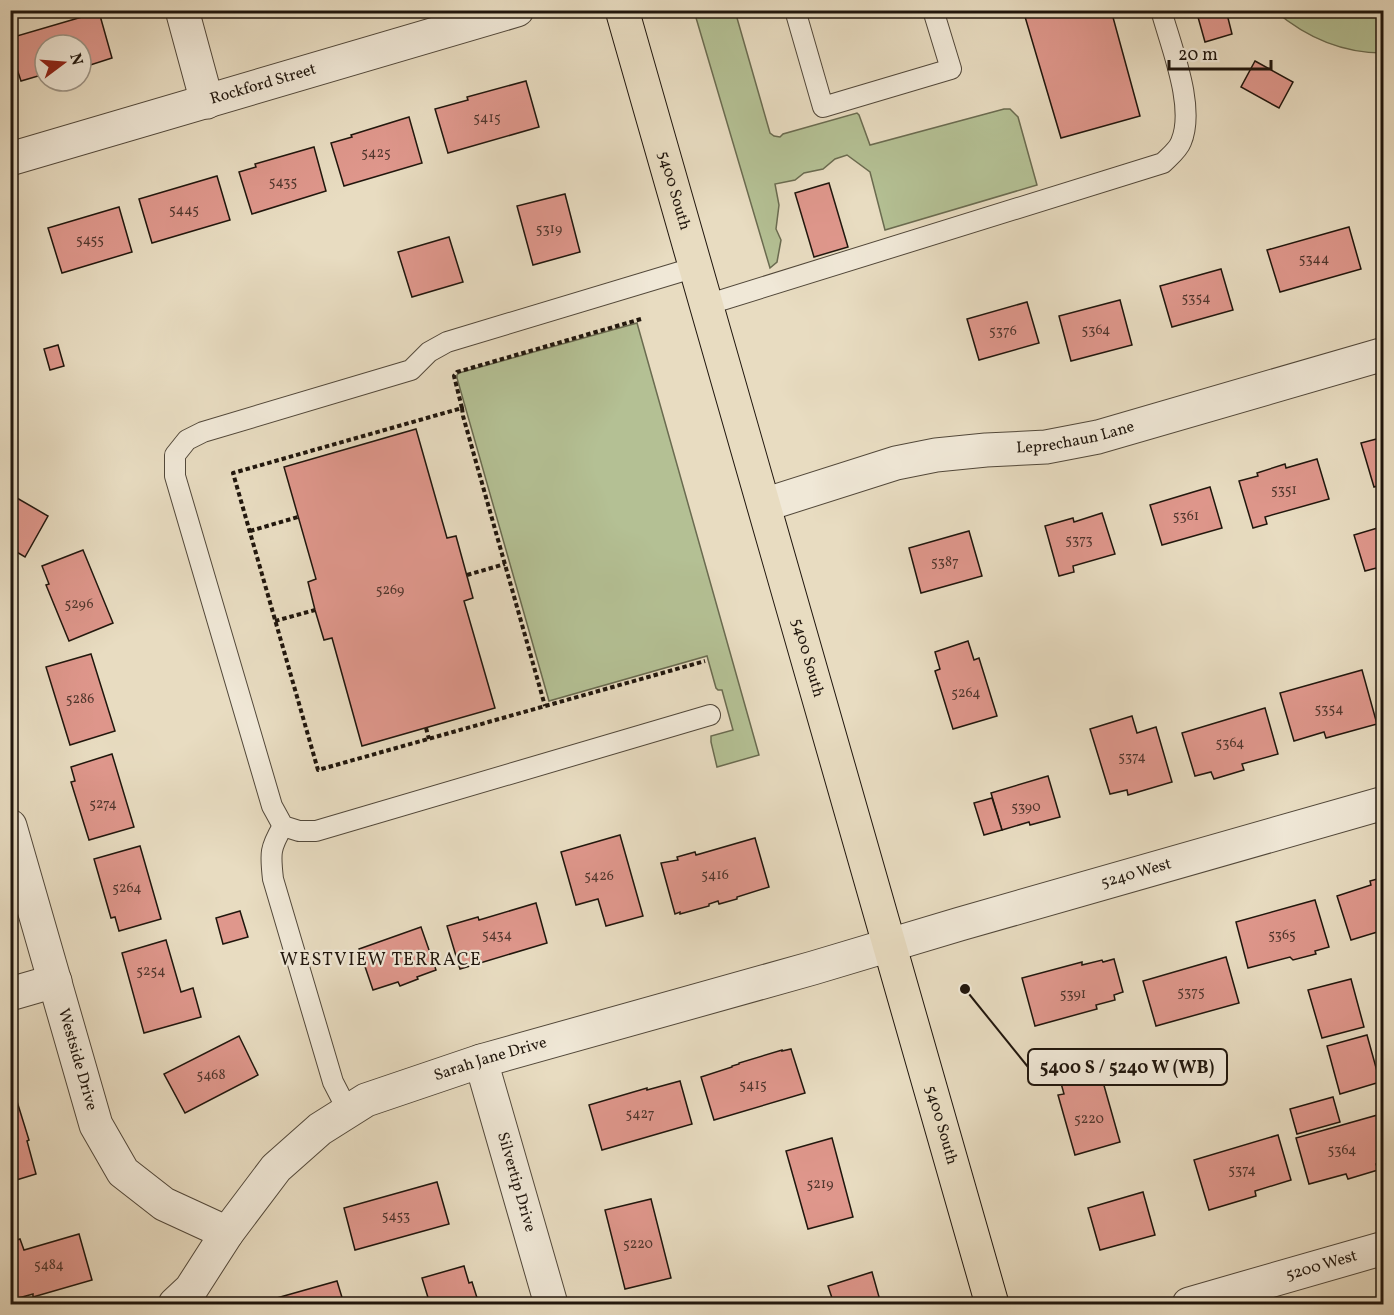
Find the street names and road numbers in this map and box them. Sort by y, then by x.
street label: Rockford Street [208,58,319,111]
street label: 5400 South [652,149,695,233]
street label: Leprechaun Lane [1016,416,1137,459]
street label: 5400 South [786,616,829,700]
street label: 5240 West [1098,853,1174,894]
street label: Westside Drive [52,1006,102,1113]
street label: Sarah Jane Drive [431,1032,549,1087]
street label: 5400 South [919,1083,963,1167]
street label: Silvertip Drive [491,1130,541,1235]
street label: 5200 West [1283,1245,1360,1287]

